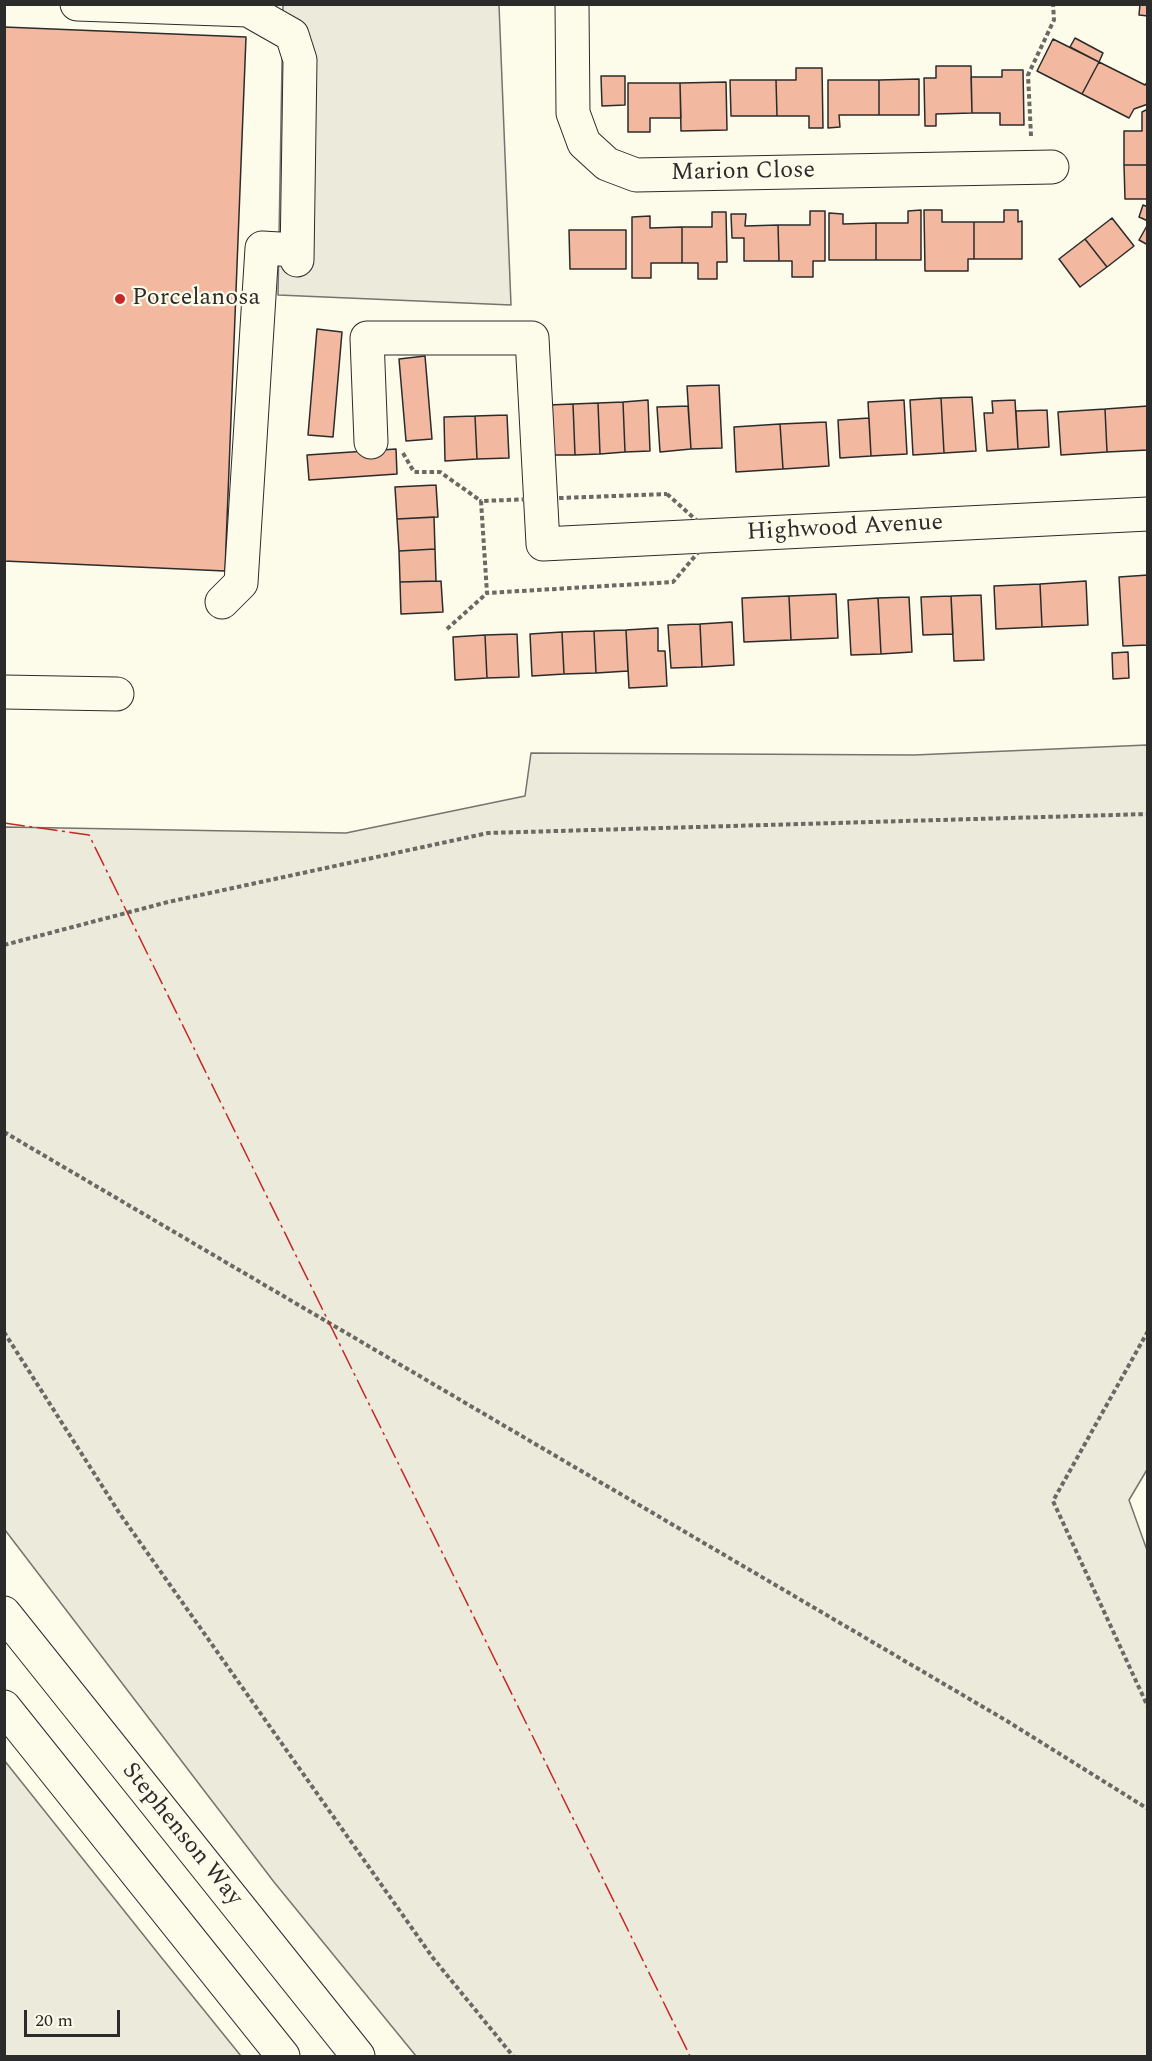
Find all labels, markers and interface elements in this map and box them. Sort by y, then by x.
street label: Marion Close [671,157,815,189]
place label: Porcelanosa [132,285,260,313]
marker: Porcelanosa [113,292,127,306]
street label: Highwood Avenue [746,509,944,549]
street label: Stephenson Way [115,1758,247,1912]
scale bar [27,1998,123,2036]
text: 20 m [35,2007,73,2034]

